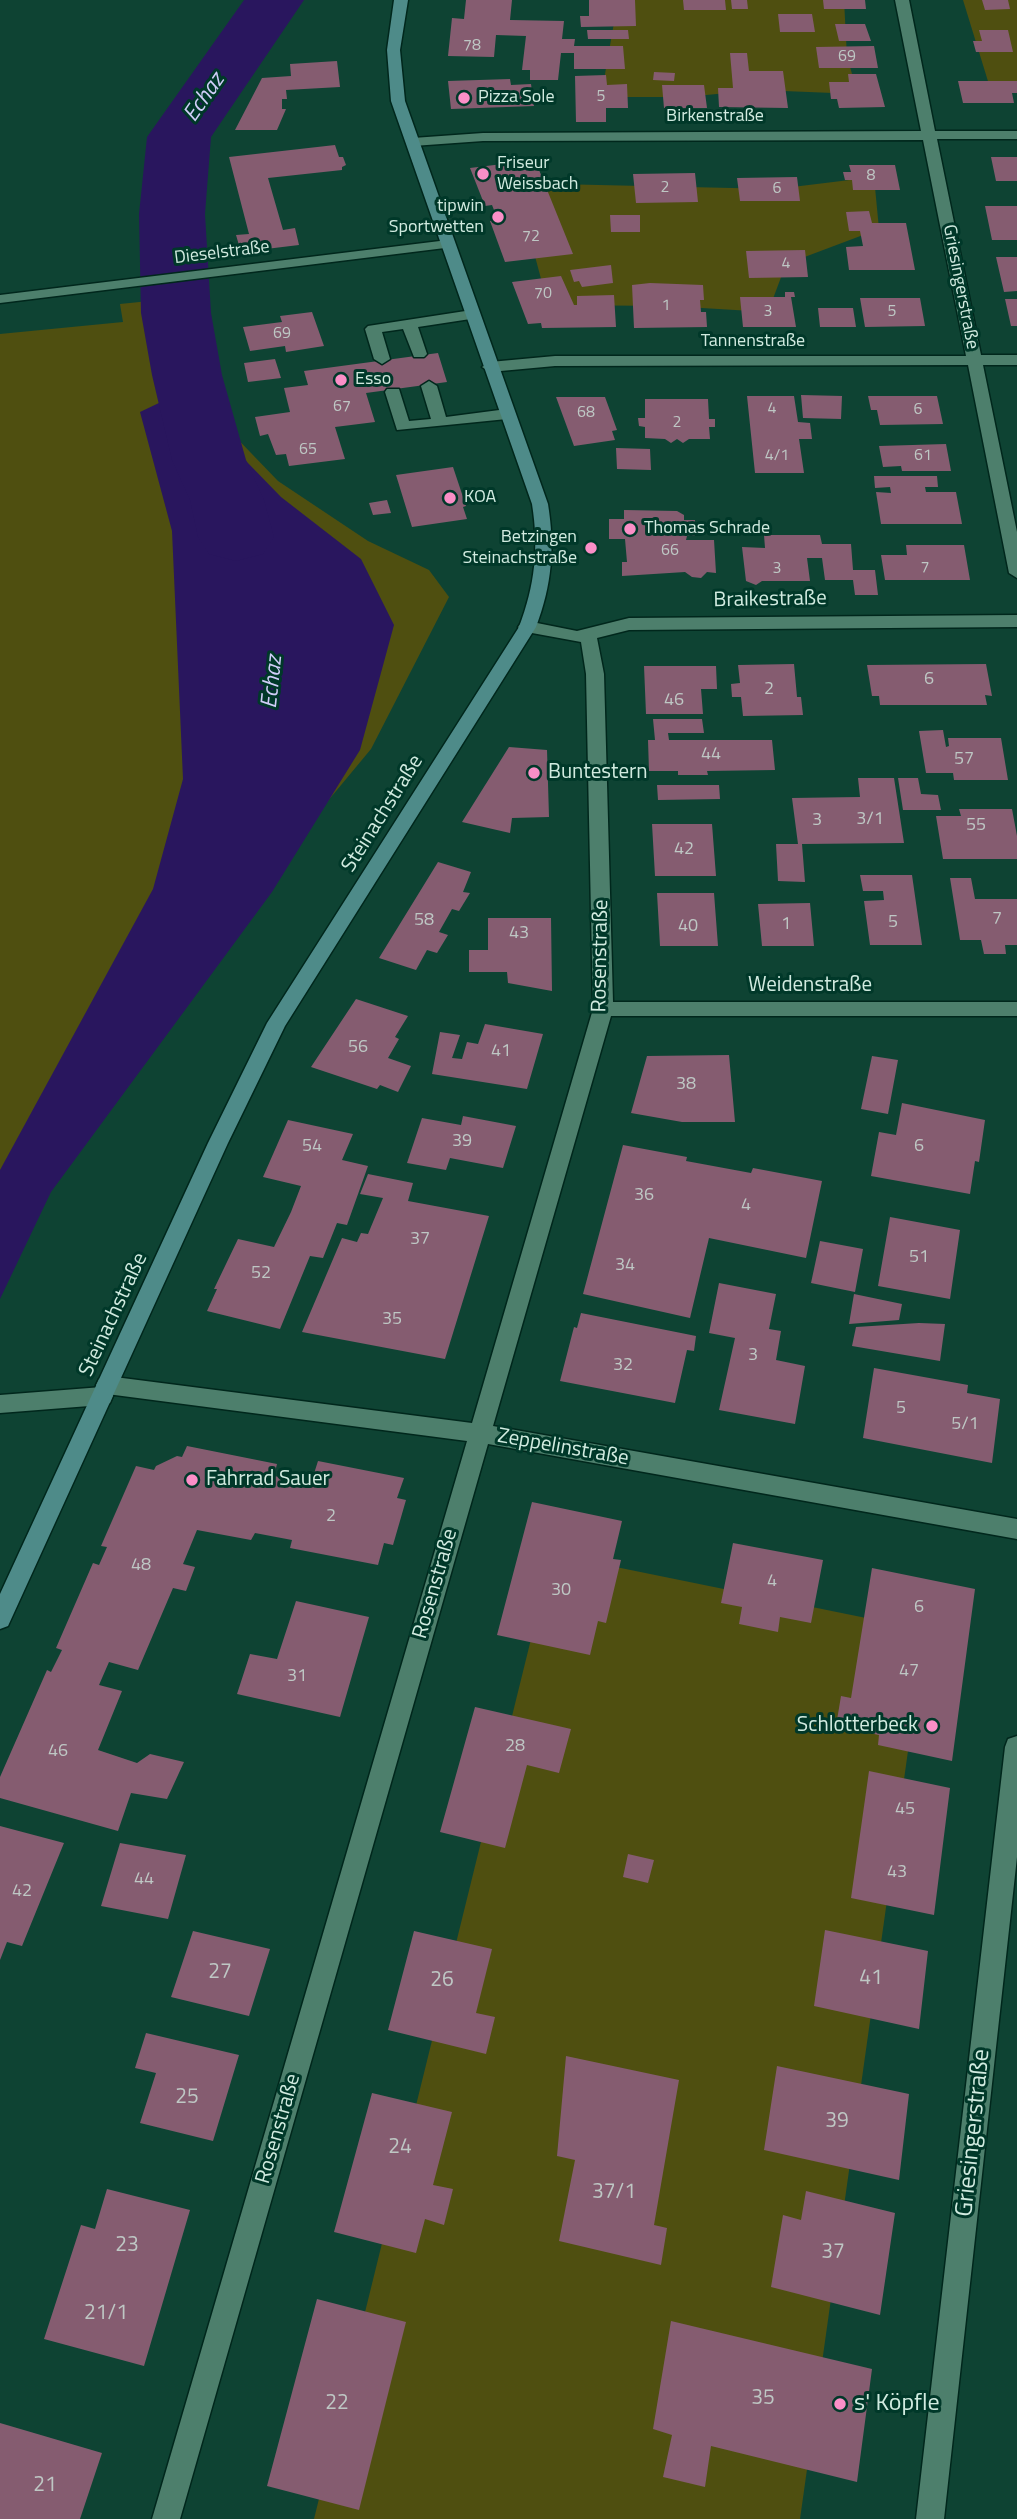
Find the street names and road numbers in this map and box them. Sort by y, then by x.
street label: Birkenstraße [666,106,764,128]
street label: Griesingerstraße [937,223,983,351]
street label: Dieselstraße [173,236,271,270]
street label: Tannenstraße [701,331,805,353]
street label: Braikestraße [713,586,827,614]
street label: Steinachstraße [337,751,429,877]
street label: Rosenstraße [587,899,615,1013]
street label: Weidenstraße [748,973,872,999]
street label: Steinachstraße [74,1249,154,1381]
street label: Zeppelinstraße [495,1424,631,1472]
street label: Rosenstraße [408,1526,464,1642]
street label: Griesingerstraße [951,2048,997,2218]
street label: Rosenstraße [251,2071,307,2187]

